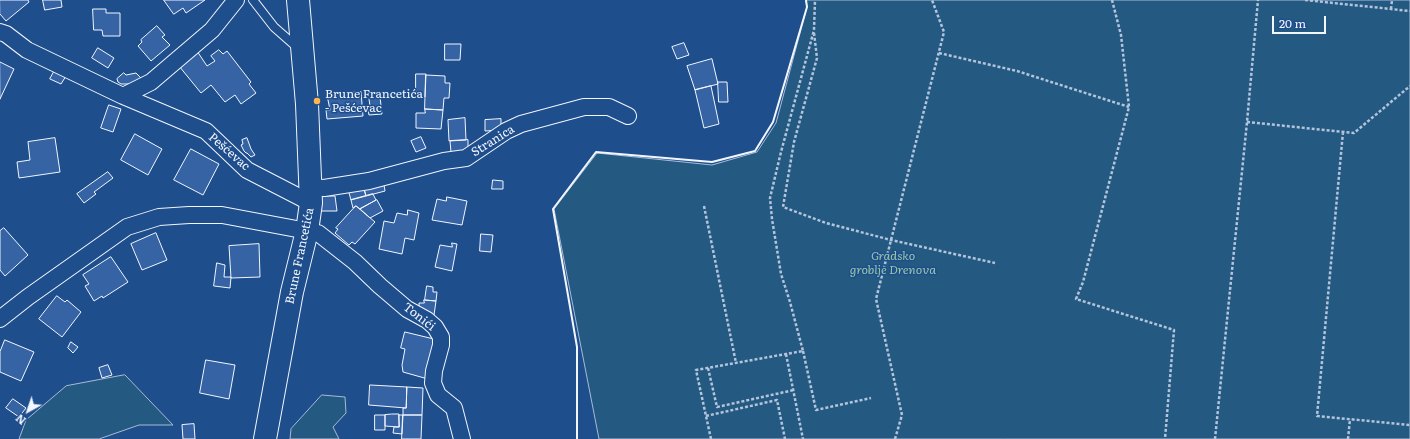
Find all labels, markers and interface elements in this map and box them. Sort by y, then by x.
scale bar [1274,8,1328,34]
text: 20 m [1279,14,1306,32]
place label: Brune Francetića - Pešćevac [325,87,423,115]
marker: Brune Francetića - Pešćevac [312,96,322,106]
street label: Stranica [469,122,517,160]
street label: Pešćevac [205,130,253,174]
street label: Brune Francetića [283,207,317,305]
park label: Gradsko groblje Drenova [850,249,936,277]
street label: Tonići [400,300,438,334]
north arrow [8,391,48,431]
text: N [12,411,29,429]

